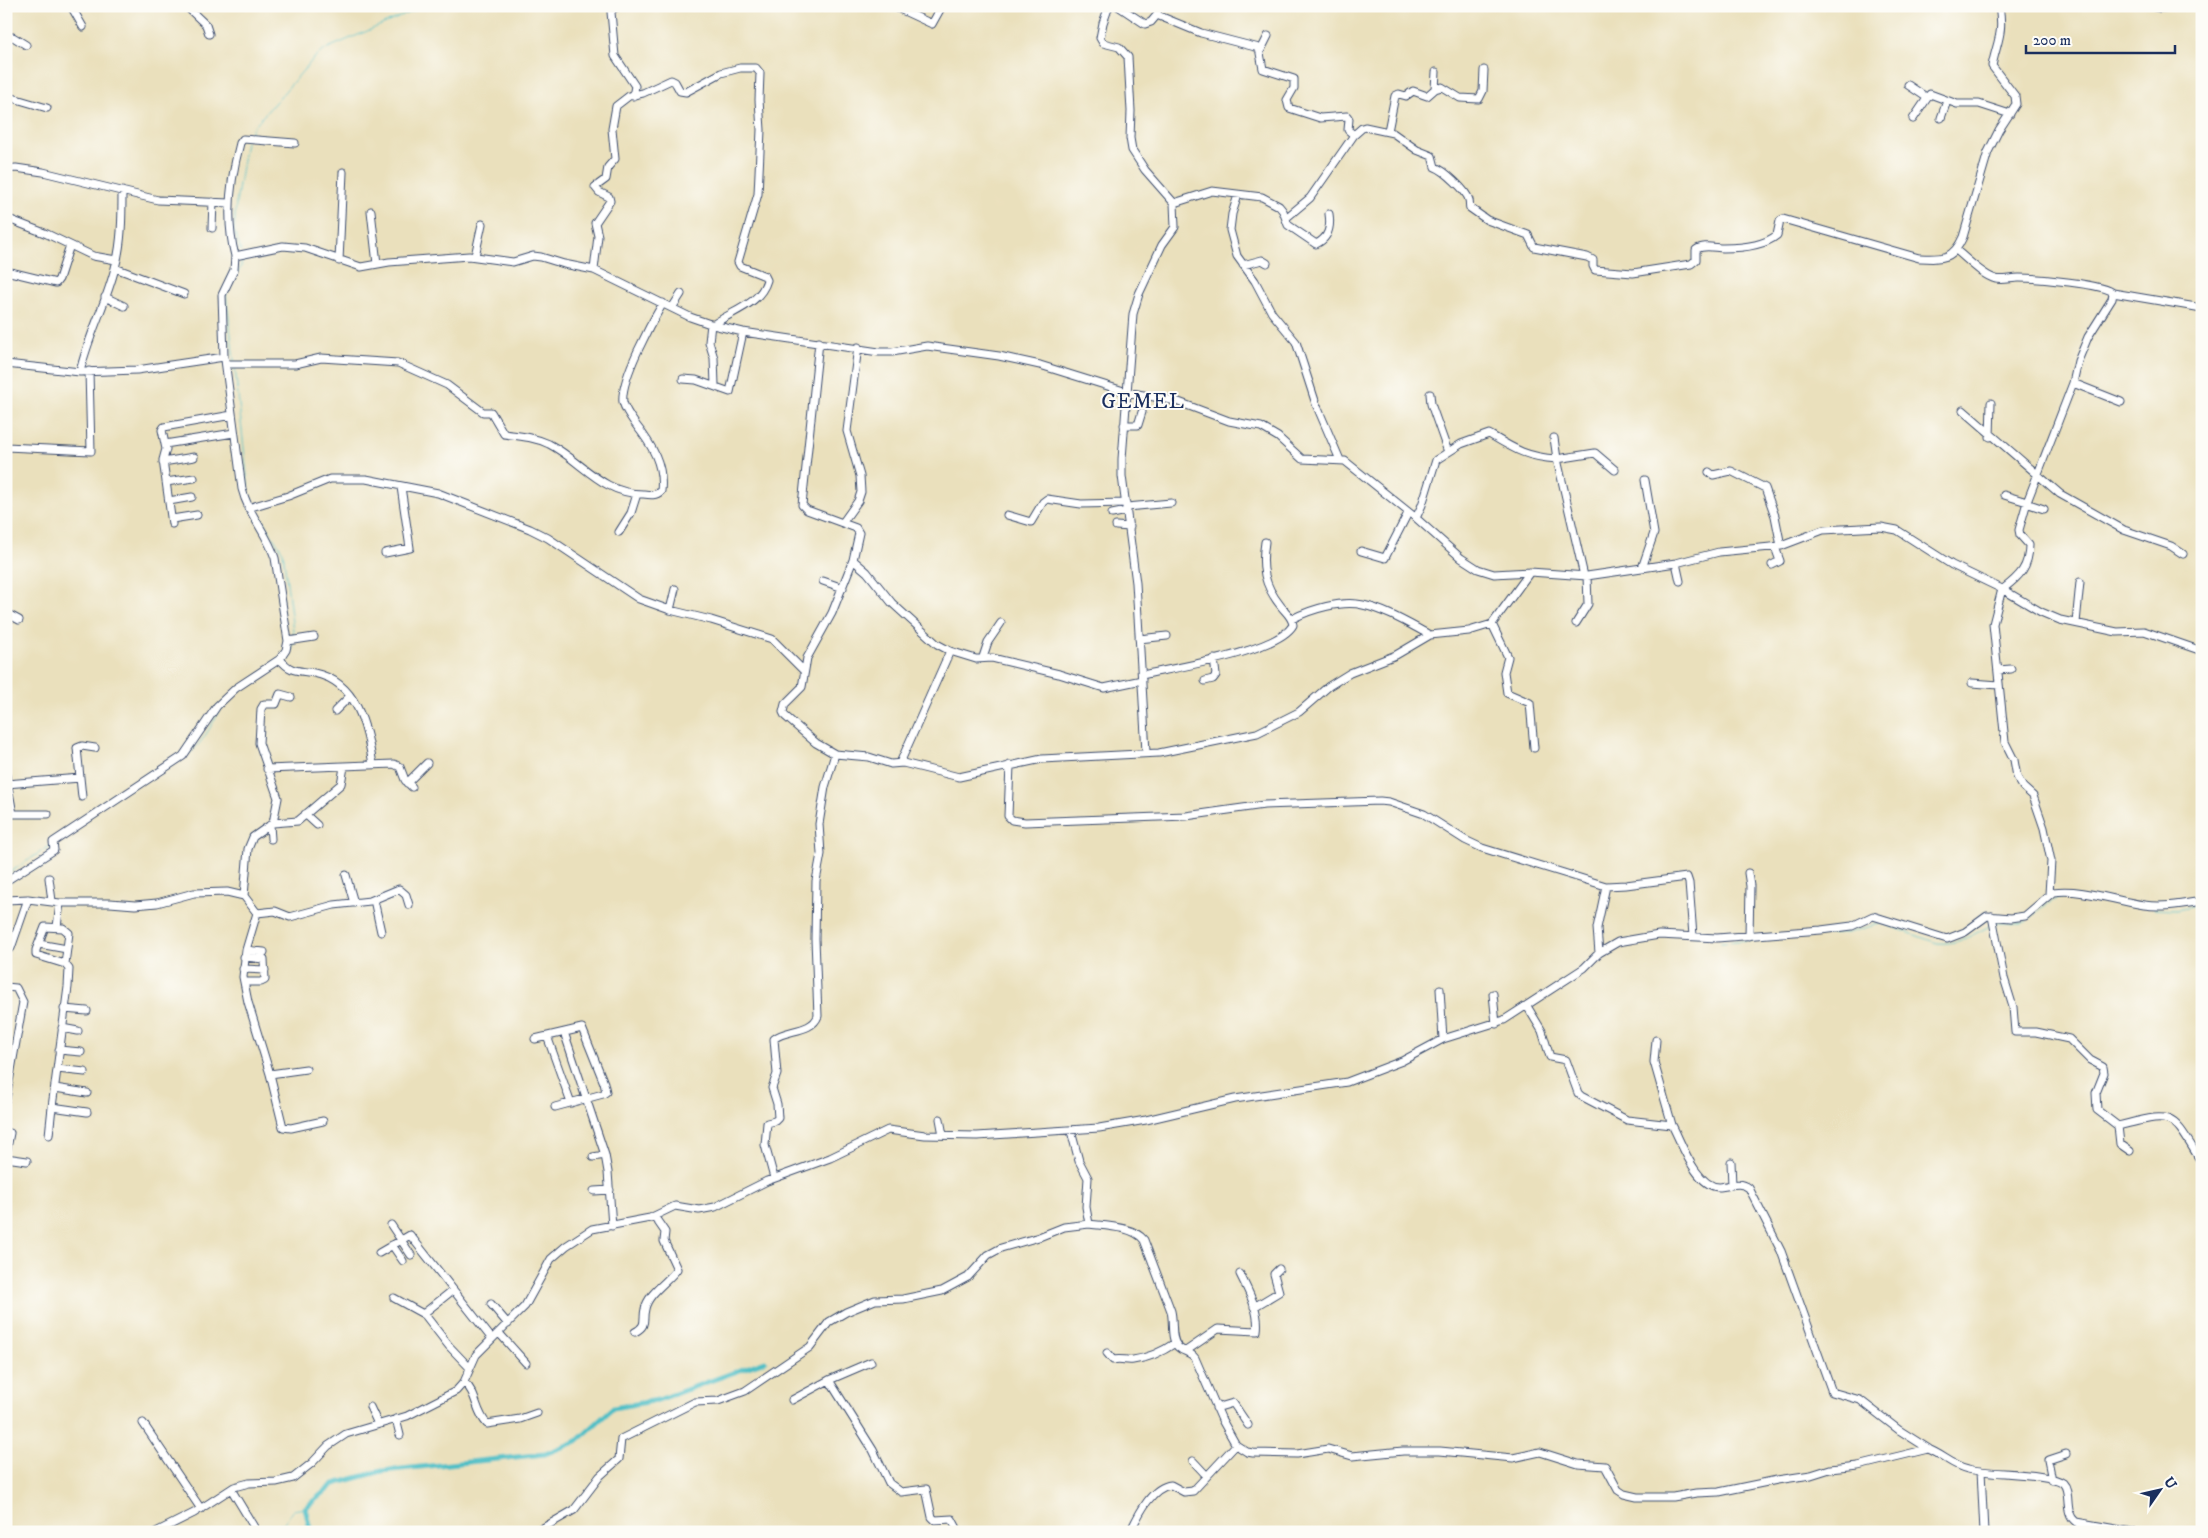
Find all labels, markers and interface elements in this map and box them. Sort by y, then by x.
scale bar [2026,22,2174,54]
text: 200 m [2033,31,2071,50]
district label: GEMEL [1101,389,1185,415]
north arrow [2136,1466,2186,1516]
text: U [2159,1474,2181,1493]

